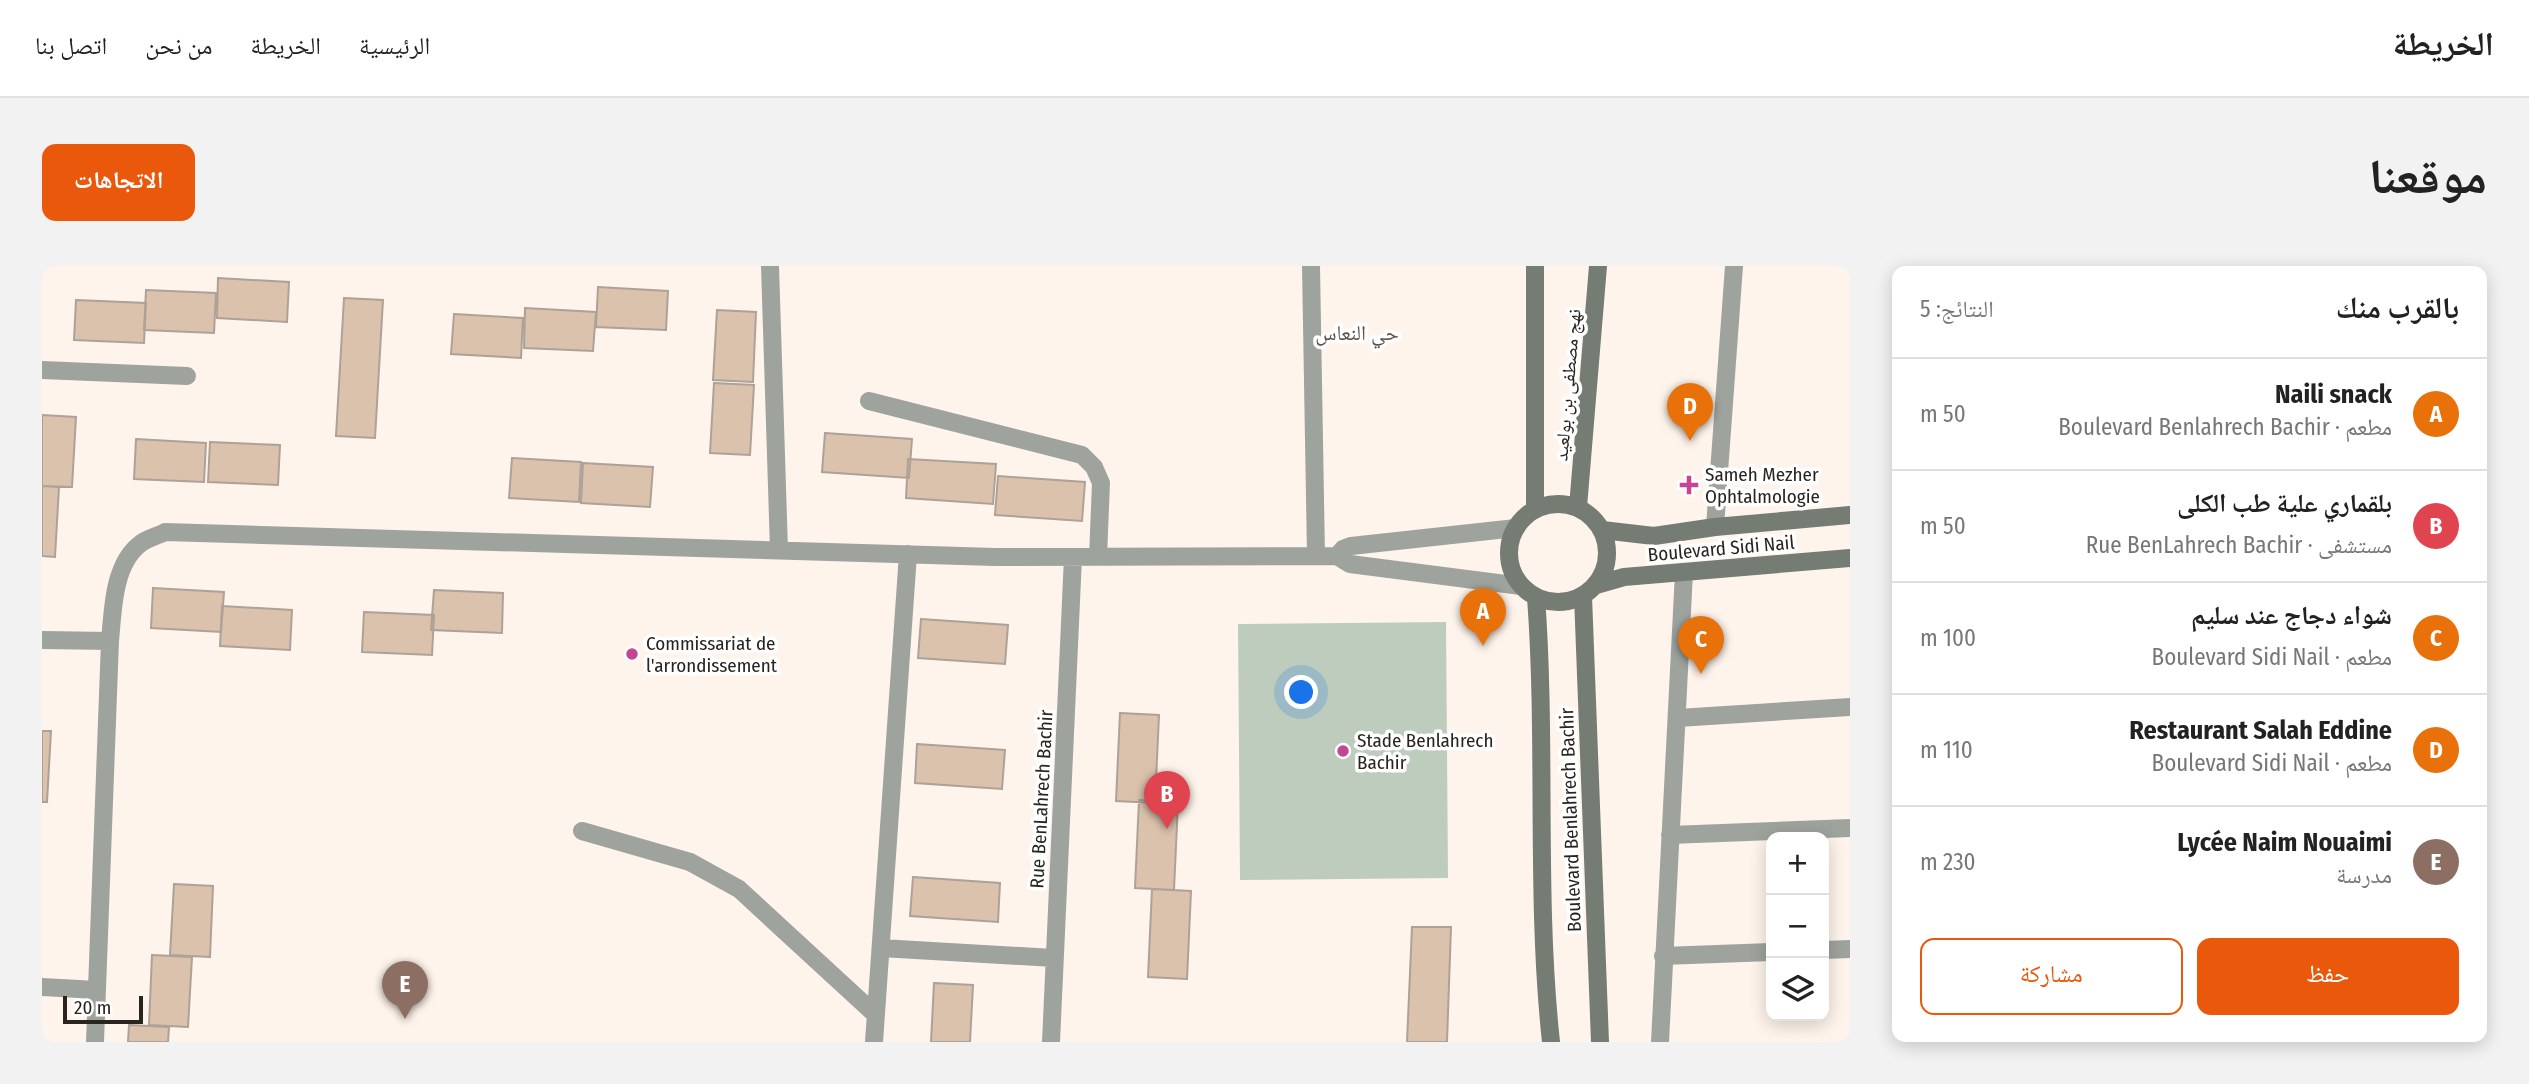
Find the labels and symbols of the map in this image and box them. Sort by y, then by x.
street label: نهج مصطفى بن بولعيد [1549,308,1587,462]
district label: حي النعاس [1315,320,1399,349]
pin: D [1667,383,1713,441]
place label: Sameh Mezher Ophtalmologie [1705,463,1820,508]
marker: Sameh Mezher Ophtalmologie [1679,475,1699,495]
street label: Boulevard Sidi Nail [1647,531,1795,566]
pin: A [1460,588,1506,646]
pin: C [1678,616,1724,674]
place label: Commissariat de l'arrondissement [646,632,778,677]
marker: Commissariat de l'arrondissement [624,646,640,662]
your location [1284,675,1318,709]
street label: Boulevard Benlahrech Bachir [1555,707,1586,932]
street label: Rue BenLahrech Bachir [1025,709,1058,889]
place label: Stade Benlahrech Bachir [1357,729,1494,774]
marker: Stade Benlahrech Bachir [1335,743,1351,759]
pin: B [1144,771,1190,829]
pin: E [382,961,428,1019]
scale bar [63,993,144,1025]

